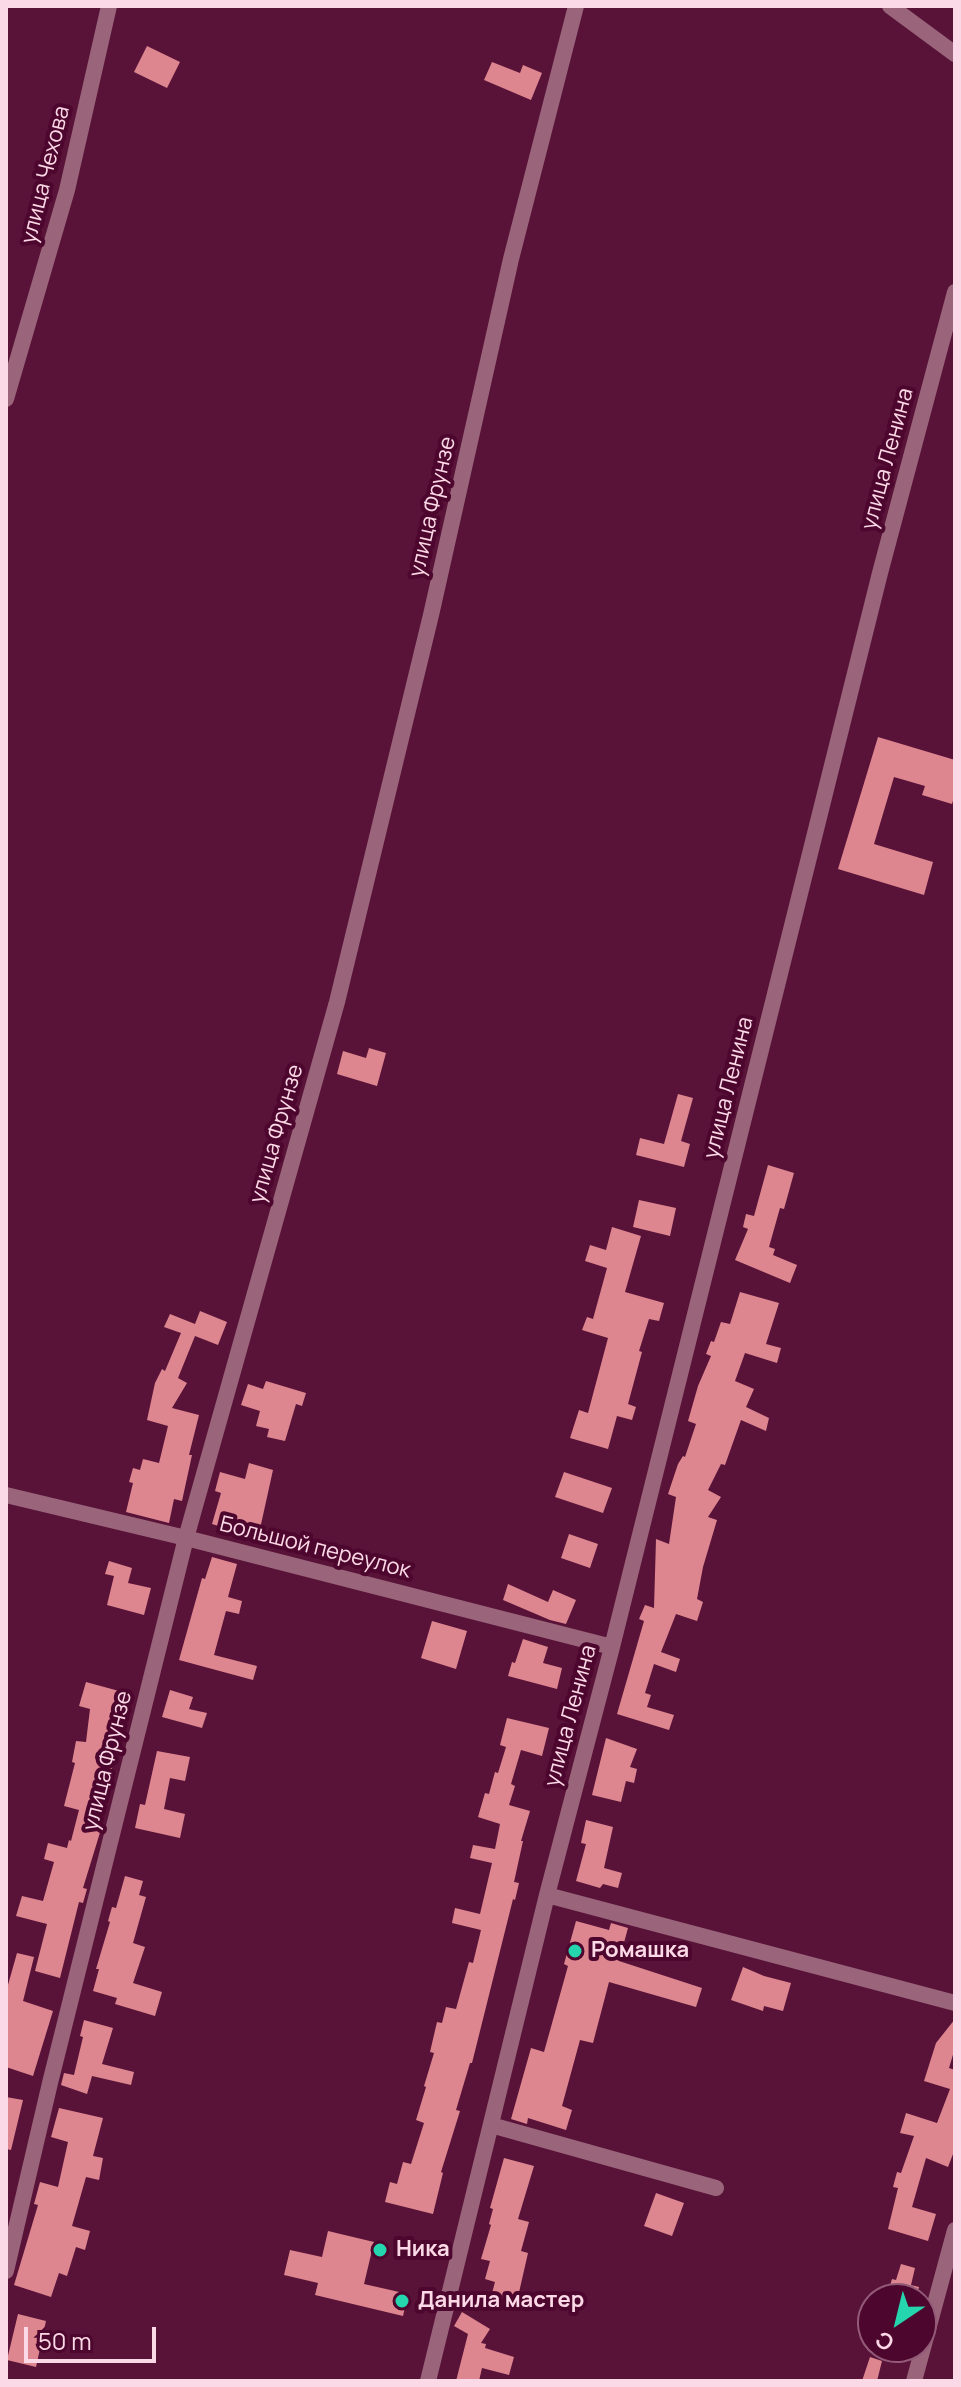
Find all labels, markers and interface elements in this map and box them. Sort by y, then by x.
street label: улица Чехова [16,103,76,247]
street label: улица Ленина [856,385,920,533]
street label: улица Фрунзе [404,434,462,580]
street label: улица Ленина [699,1014,759,1162]
street label: улица Фрунзе [245,1061,309,1207]
street label: Большой переулок [217,1512,413,1584]
street label: улица Ленина [539,1642,603,1790]
street label: улица Фрунзе [78,1688,138,1834]
place label: Ромашка [591,1938,689,1964]
marker: Ромашка [566,1942,584,1960]
place label: Ника [396,2237,450,2263]
marker: Ника [371,2241,389,2259]
north arrow [857,2283,937,2363]
place label: Данила мастер [418,2288,584,2314]
marker: Данила мастер [393,2292,411,2310]
scale bar [28,2311,160,2361]
text: 50 m [38,2324,92,2357]
text: С [869,2324,900,2358]

